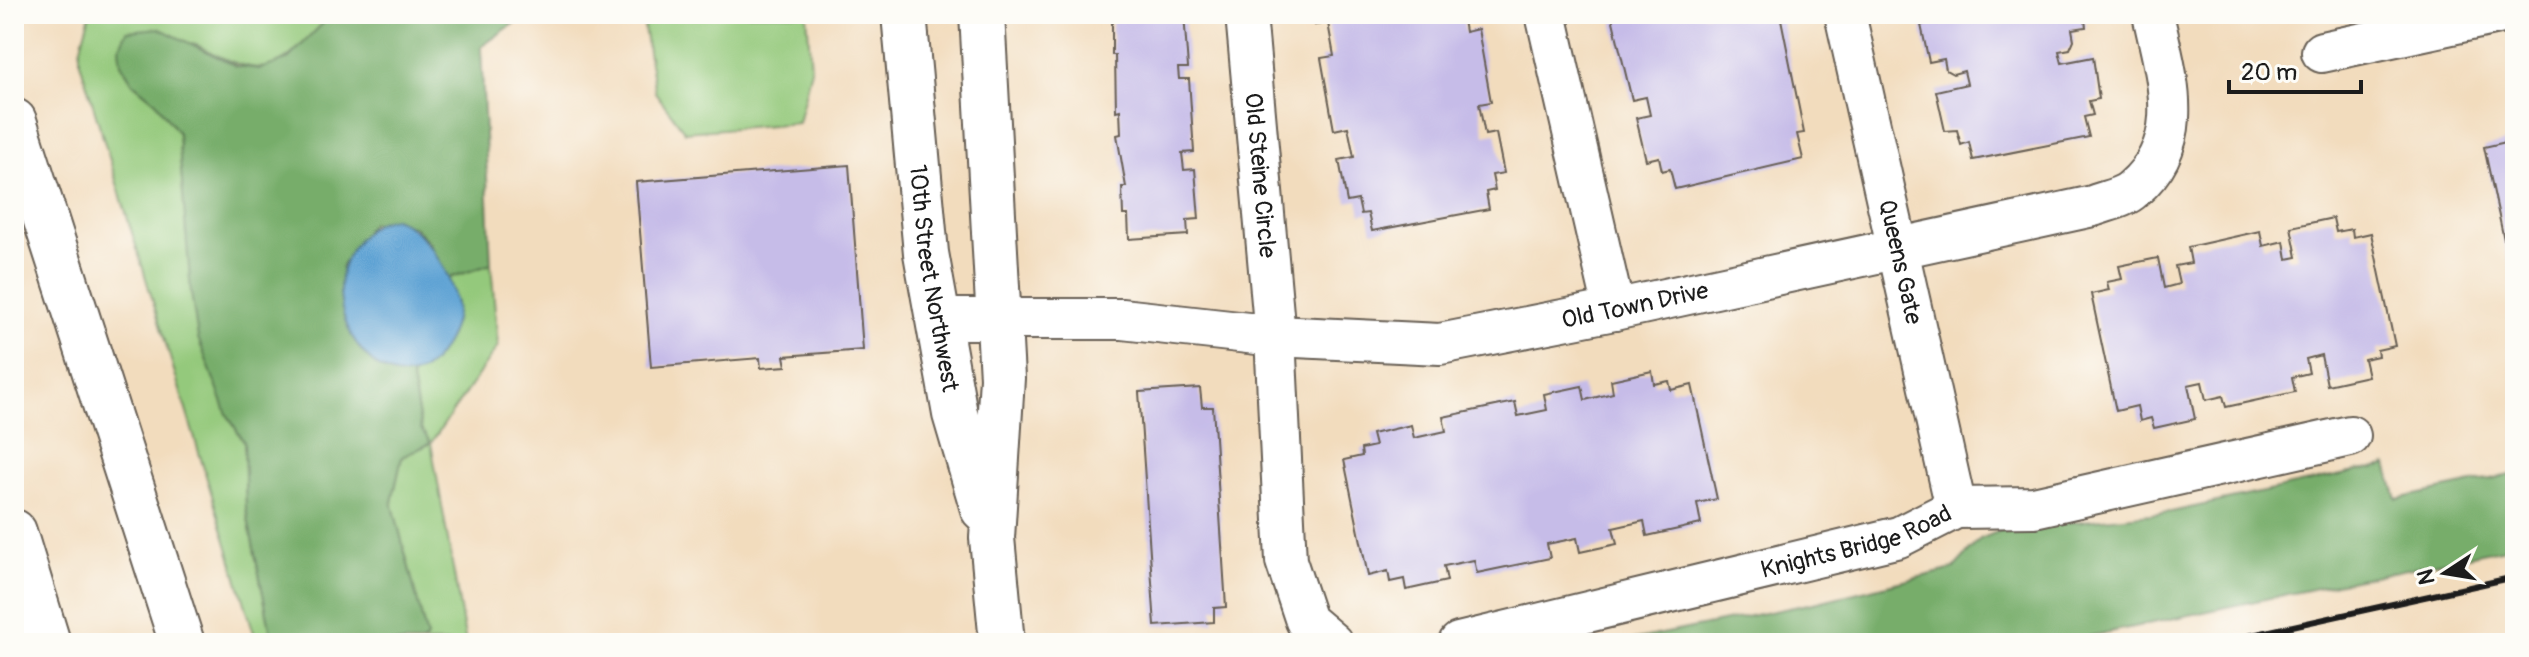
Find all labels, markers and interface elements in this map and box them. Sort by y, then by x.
scale bar [2229,44,2361,94]
text: 20 m [2241,58,2297,87]
street label: Old Steine Circle [1239,92,1282,259]
street label: 10th Street Northwest [903,163,965,394]
street label: Queens Gate [1873,197,1929,327]
street label: Old Town Drive [1559,275,1711,334]
street label: Knights Bridge Road [1758,498,1956,584]
north arrow [2405,533,2485,613]
text: N [2411,567,2442,587]

